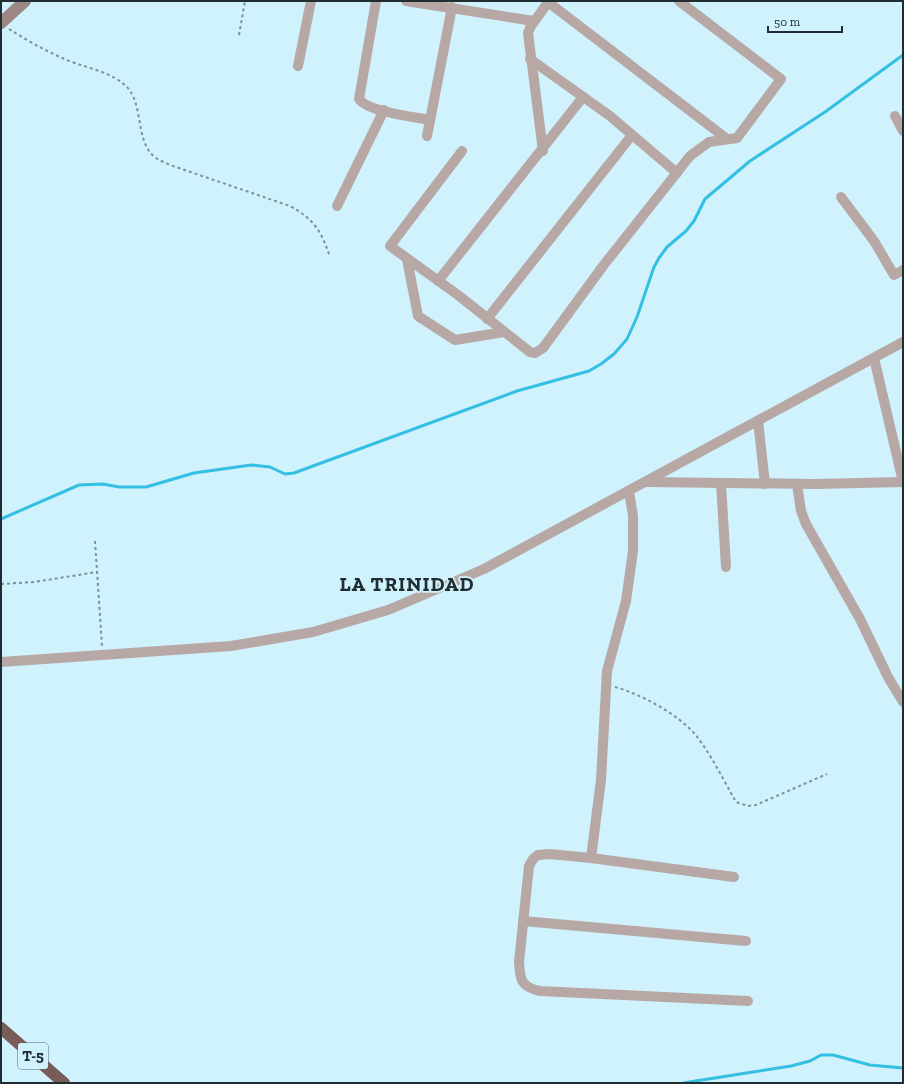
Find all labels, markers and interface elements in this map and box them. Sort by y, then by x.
scale bar [768,8,842,34]
text: 50 m [774,15,801,29]
district label: LA TRINIDAD [339,572,475,596]
road number: T-5 [18,1043,48,1069]

